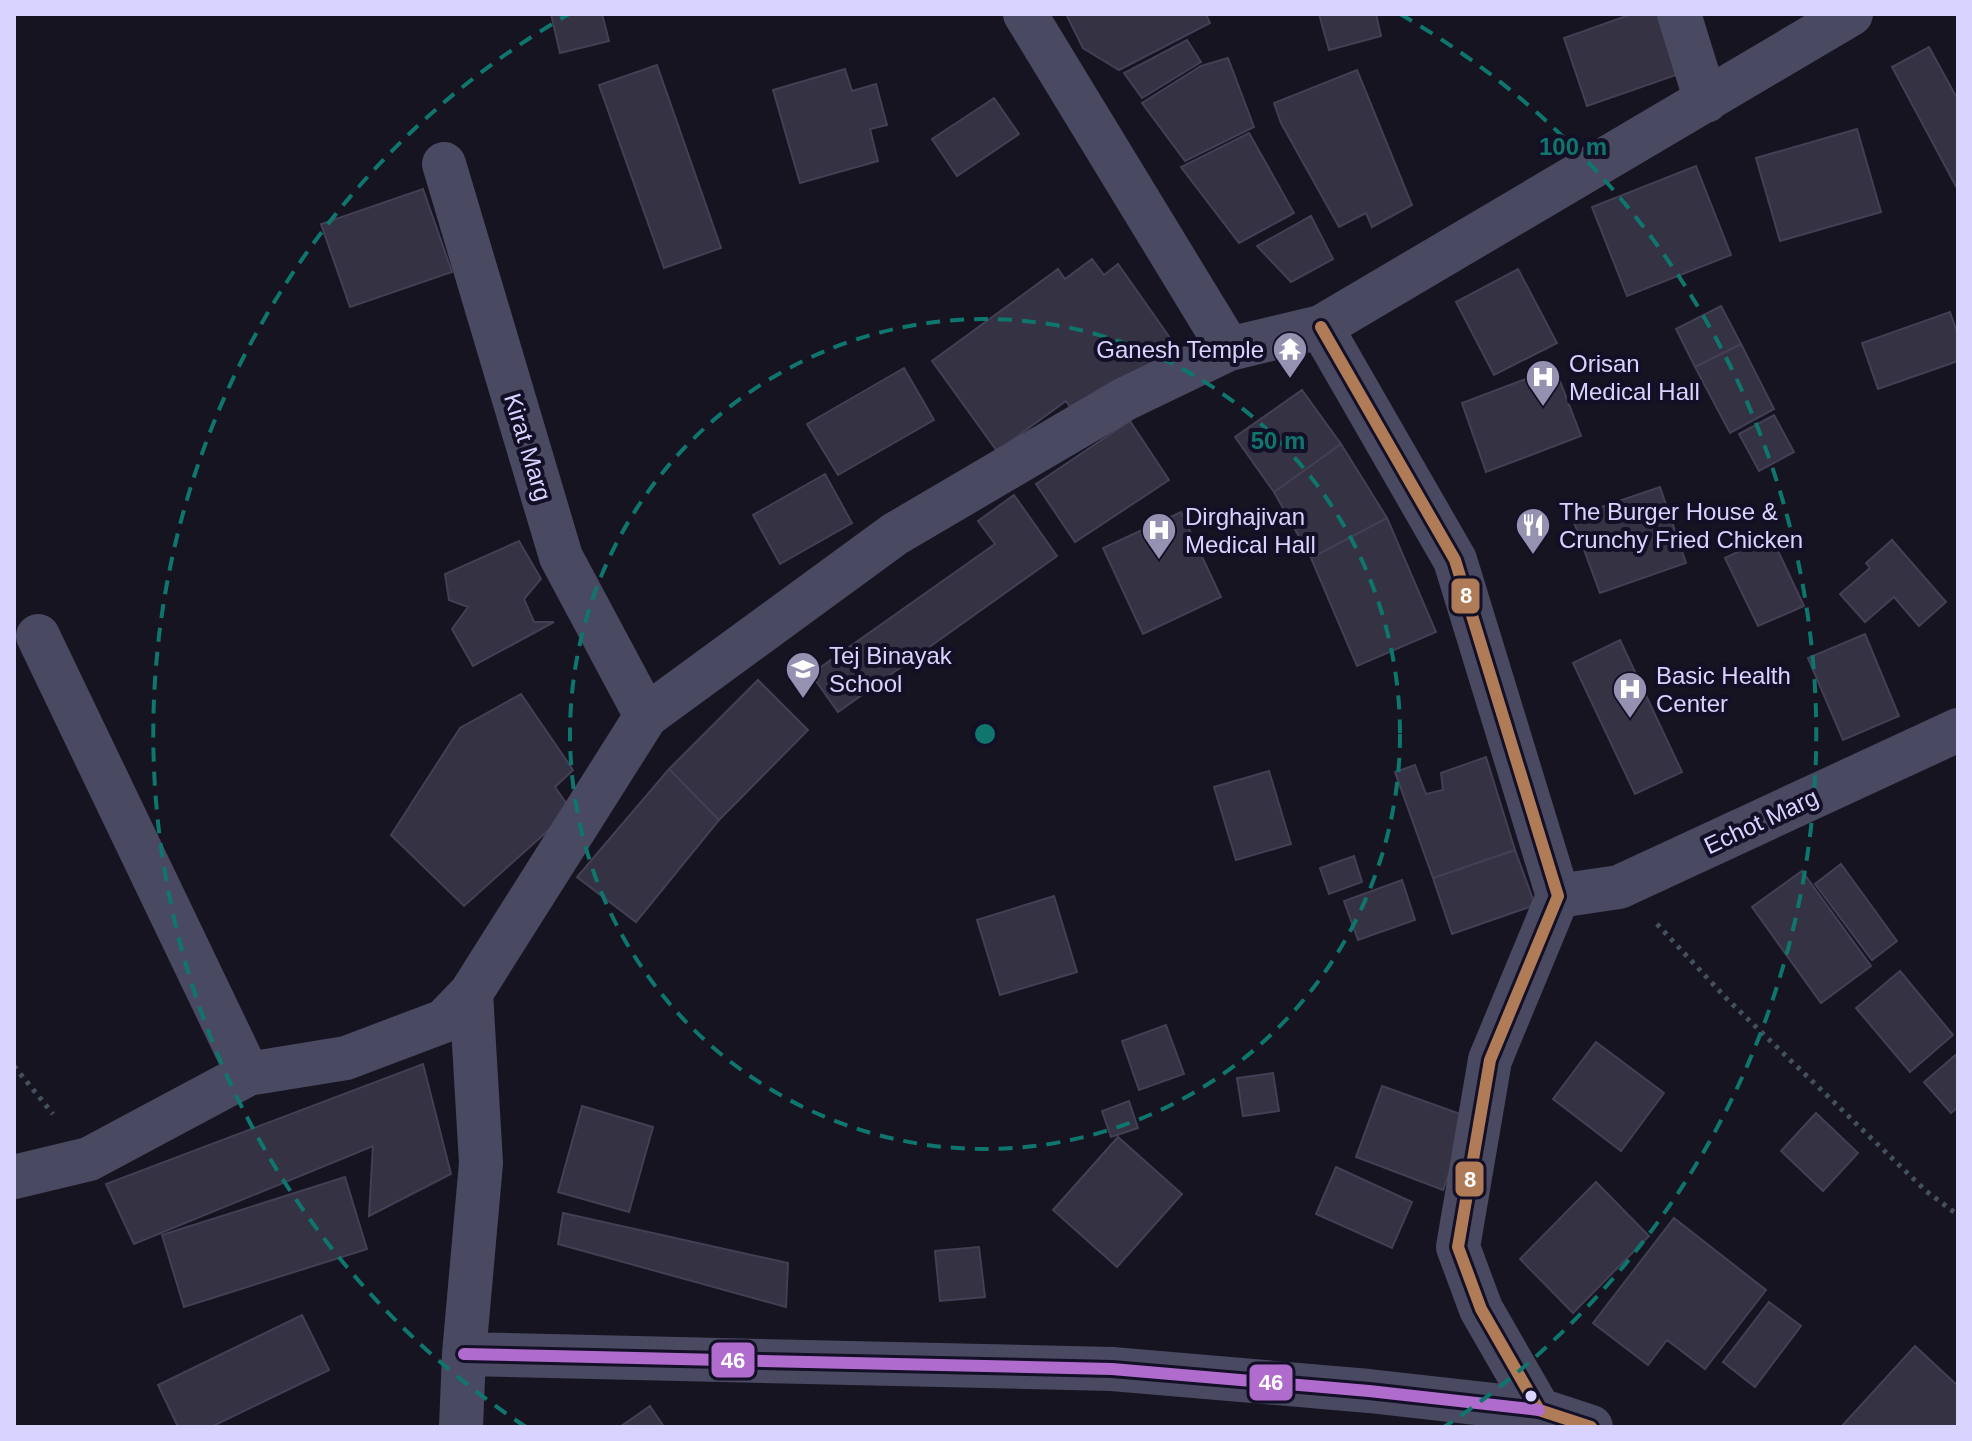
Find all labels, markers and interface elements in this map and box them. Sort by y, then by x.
text: 100 m [1539,133,1607,160]
temple icon: Ganesh Temple [1271,330,1309,380]
place label: Ganesh Temple [1096,336,1264,363]
place label: Orisan Medical Hall [1569,350,1700,405]
hospital icon: Orisan Medical Hall [1524,358,1562,408]
street label: Kirat Marg [499,390,557,504]
text: 50 m [1251,427,1305,454]
place label: The Burger House & Crunchy Fried Chicken [1559,498,1803,553]
place label: Dirghajivan Medical Hall [1185,503,1316,558]
restaurant icon: The Burger House & Crunchy Fried Chicken [1514,506,1552,556]
hospital icon: Dirghajivan Medical Hall [1140,511,1178,561]
line badge: 8 [1450,577,1481,615]
text: 8 [1460,583,1472,608]
place label: Tej Binayak School [829,642,953,697]
school or university icon: Tej Binayak School [784,650,822,700]
place label: Basic Health Center [1656,662,1791,717]
hospital icon: Basic Health Center [1611,670,1649,720]
centre of rings [971,720,999,748]
street label: Echot Marg [1700,783,1822,859]
line badge: 8 [1454,1160,1485,1198]
text: 8 [1464,1167,1476,1192]
line badge: 46 [710,1341,756,1379]
text: 46 [721,1348,745,1373]
line badge: 46 [1248,1363,1294,1402]
text: 46 [1259,1370,1283,1395]
unlabelled marker [1523,1388,1539,1404]

